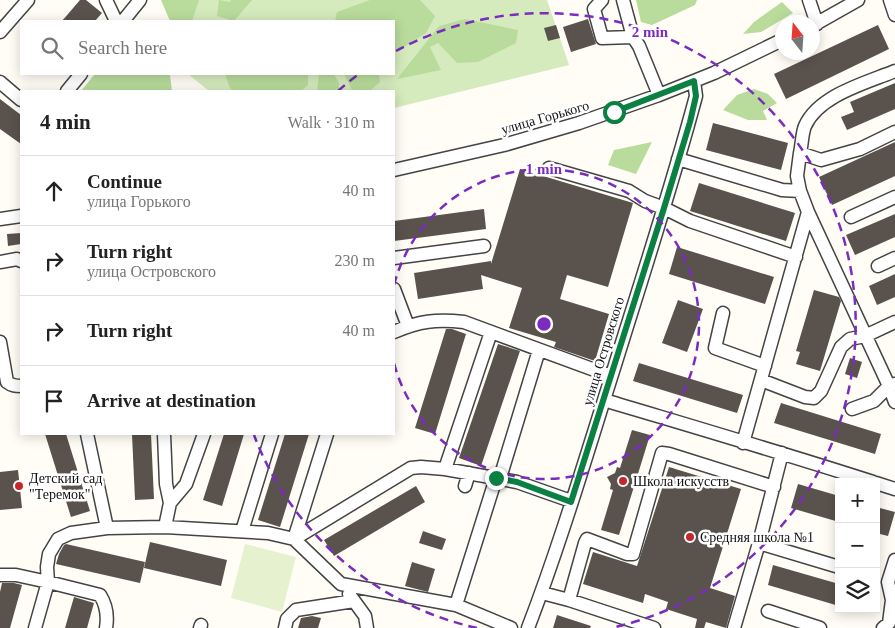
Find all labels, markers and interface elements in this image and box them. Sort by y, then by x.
north arrow [775,15,820,60]
search box [20,20,395,75]
text: 2 min [632,24,669,40]
icon: search [38,34,66,62]
text: Search here [78,37,167,58]
street label: улица Горького [499,98,591,137]
route start [603,101,626,124]
text: 4 min [40,110,91,134]
text: Walk · 310 m [288,114,375,131]
text: 1 min [526,161,563,177]
text: Continue [87,171,162,192]
icon: ahead [40,177,68,205]
text: 40 m [343,182,375,199]
text: улица Горького [87,193,191,210]
text: Turn right [87,241,172,262]
icon: right [40,247,68,275]
text: 230 m [335,252,375,269]
text: улица Островского [87,263,216,280]
street label: улица Островского [580,295,627,407]
centre of rings [535,315,553,333]
icon: right [40,317,68,345]
text: Turn right [87,320,172,341]
text: 40 m [343,322,375,339]
icon: arrive [40,387,68,415]
text: Arrive at destination [87,390,256,411]
route end [485,467,508,490]
place label: Детский сад "Теремок" [29,471,102,502]
place label: Школа искусств [633,474,730,489]
marker: Школа искусств [617,475,629,487]
map controls [835,478,880,613]
button: + [835,478,880,523]
marker: Детский сад "Теремок" [13,480,25,492]
button: − [835,523,880,568]
place label: Средняя школа №1 [700,530,814,545]
marker: Средняя школа №1 [684,531,696,543]
button: layers [835,568,880,613]

